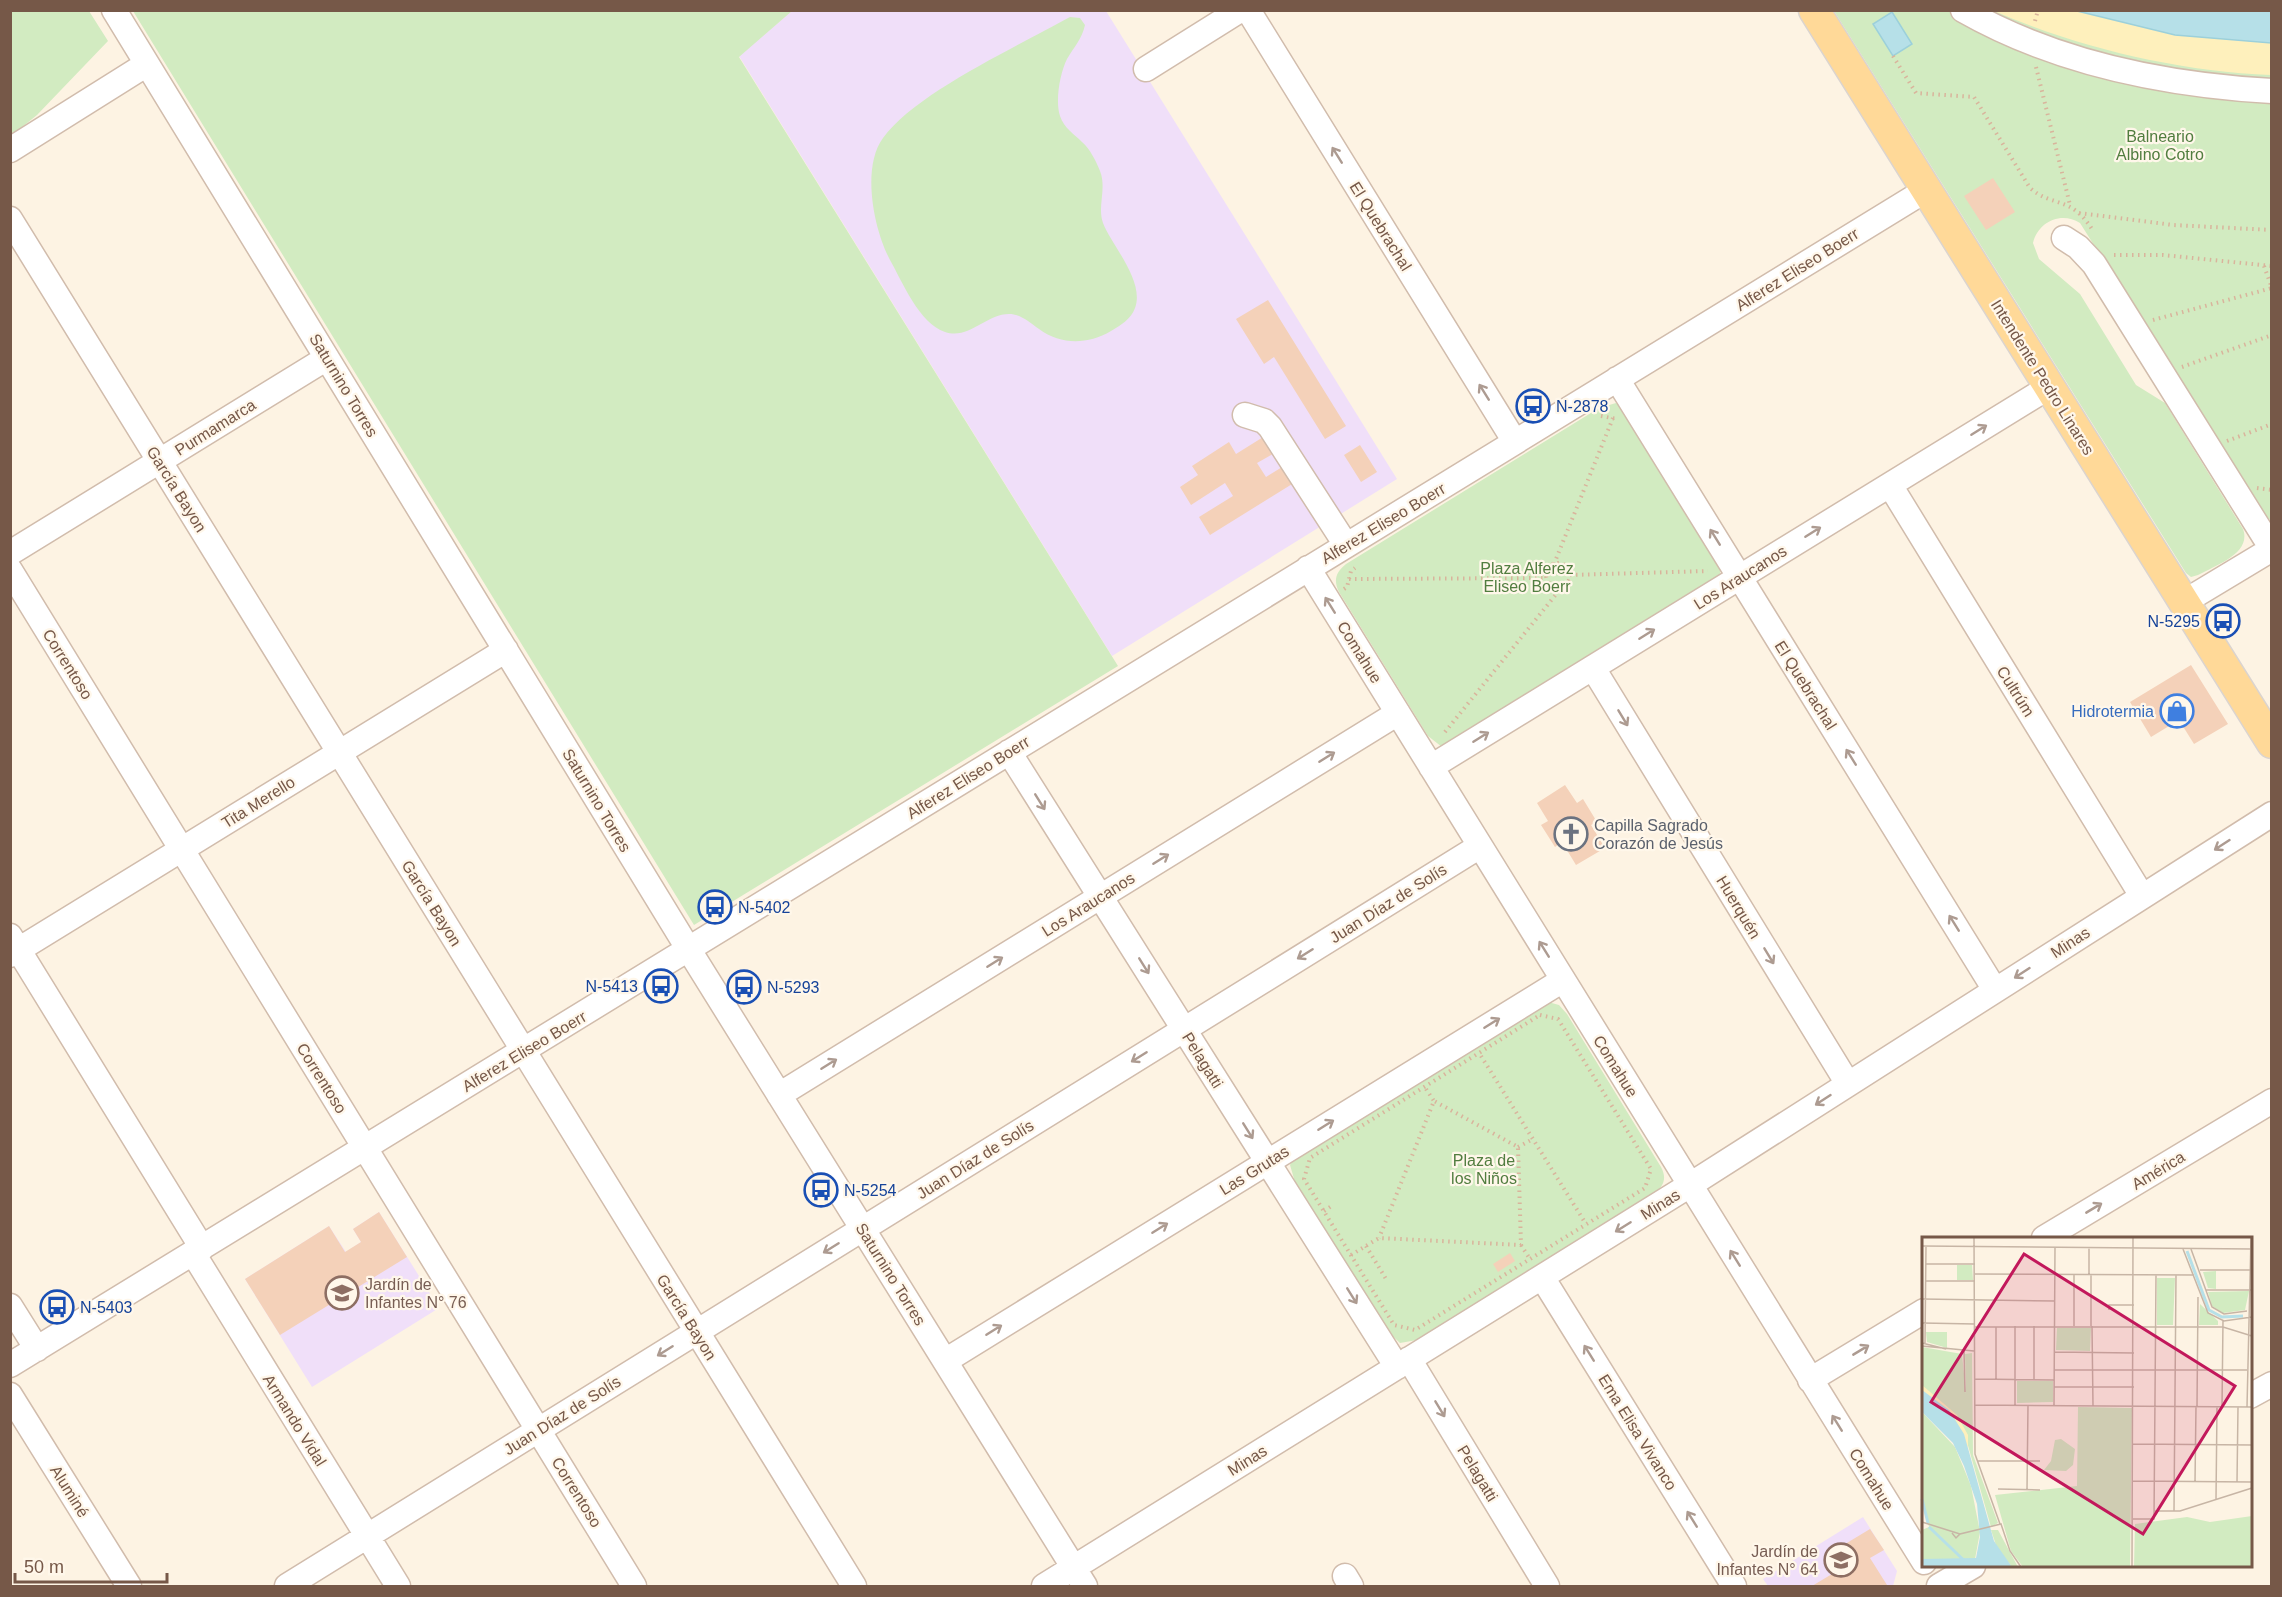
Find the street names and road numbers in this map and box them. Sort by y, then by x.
street label: El Quebrachal [1347,179,1415,274]
street label: Alferez Eliseo Boerr [1733,224,1862,314]
street label: Intendente Pedro Linares [1988,297,2097,458]
street label: Saturnino Torres [306,331,381,440]
street label: Purmamarca [172,396,259,459]
street label: García Bayon [143,443,210,535]
street label: Alferez Eliseo Boerr [1318,479,1449,567]
street label: Los Araucanos [1691,542,1790,613]
street label: Comahue [1334,618,1385,686]
street label: Correntoso [39,626,96,702]
street label: El Quebrachal [1772,638,1840,733]
street label: Cultrúm [1994,663,2038,720]
street label: Alferez Eliseo Boerr [904,732,1033,822]
street label: Saturnino Torres [559,746,634,855]
street label: Tita Merello [219,773,298,832]
street label: García Bayon [398,857,465,949]
street label: Juan Díaz de Solís [1327,861,1450,946]
street label: Los Araucanos [1039,869,1138,940]
street label: Huerquén [1713,873,1764,942]
street label: Minas [2048,924,2093,961]
street label: Alferez Eliseo Boerr [459,1007,590,1095]
street label: Pelagatti [1179,1029,1226,1091]
street label: Comahue [1590,1032,1641,1100]
street label: Correntoso [293,1040,350,1116]
street label: Juan Díaz de Solís [914,1117,1037,1202]
street label: Las Grutas [1217,1142,1292,1198]
street label: América [2129,1148,2188,1193]
street label: Minas [1638,1186,1683,1223]
street label: Saturnino Torres [852,1220,929,1328]
street label: García Bayon [653,1271,720,1363]
street label: Armando Vidal [260,1371,330,1469]
street label: Ema Elisa Vivanco [1595,1371,1680,1493]
street label: Juan Díaz de Solís [501,1373,624,1458]
street label: Minas [1225,1442,1270,1479]
street label: Pelagatti [1454,1442,1501,1504]
street label: Comahue [1846,1445,1897,1513]
street label: Correntoso [548,1454,605,1530]
street label: Aluminé [47,1462,92,1520]

